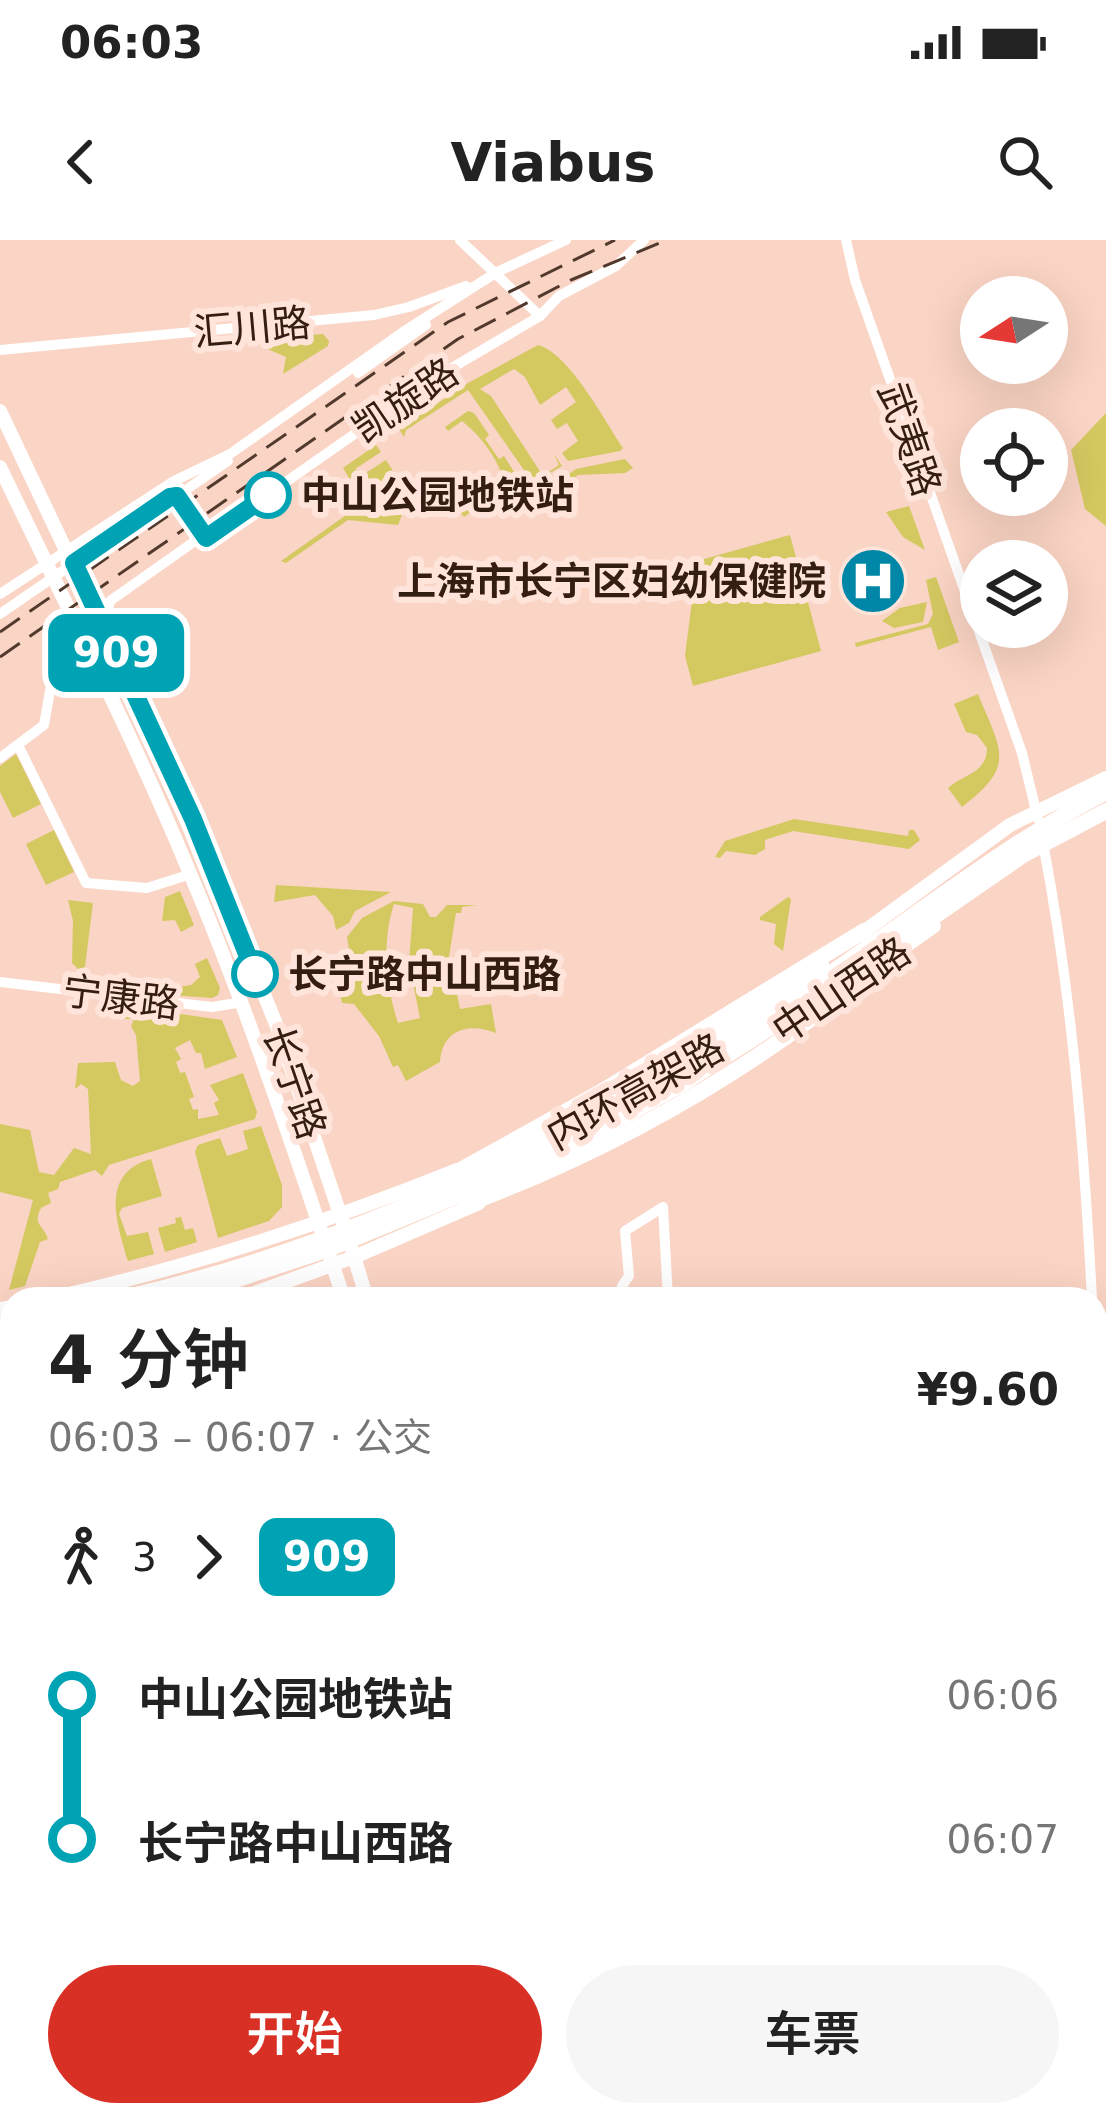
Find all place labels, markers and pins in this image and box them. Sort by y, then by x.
marker: 中山公园地铁站 [246,473,290,517]
place label: 中山公园地铁站 [301,473,574,518]
hospital icon: 上海市长宁区妇幼保健院 [838,546,908,616]
place label: 上海市长宁区妇幼保健院 [397,559,826,604]
marker: 长宁路中山西路 [233,952,277,996]
place label: 长宁路中山西路 [288,952,561,997]

